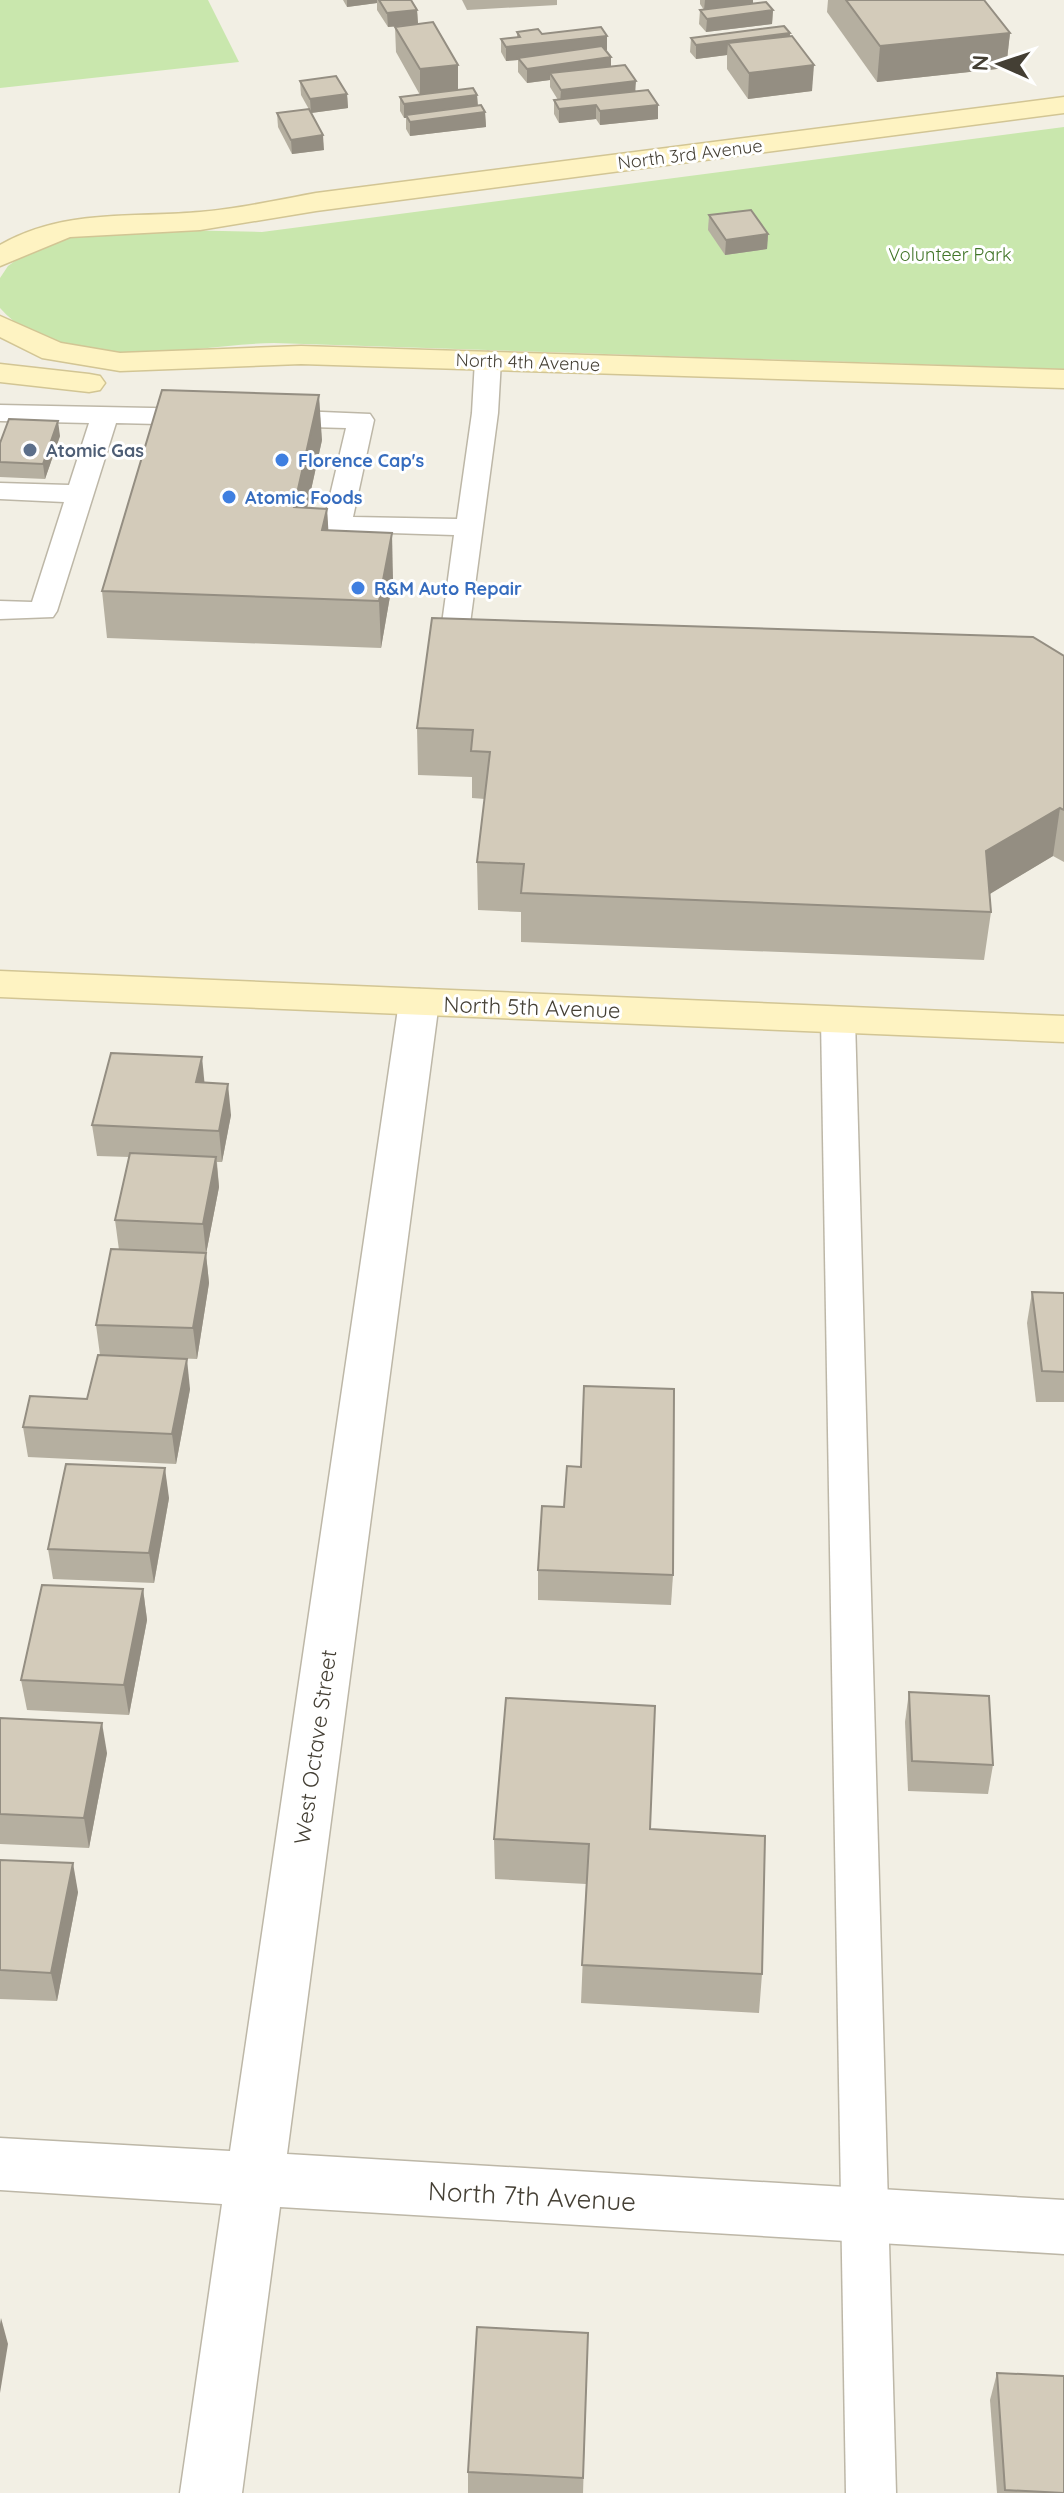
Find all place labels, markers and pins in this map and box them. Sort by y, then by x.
place label: Atomic Gas [46,439,144,462]
marker: Atomic Gas [21,441,39,459]
place label: Florence Cap's [298,449,425,472]
marker: Florence Cap's [273,451,291,469]
place label: Atomic Foods [245,486,363,509]
marker: Atomic Foods [220,488,238,506]
place label: R&M Auto Repair [374,577,522,600]
marker: R&M Auto Repair [349,579,367,597]

